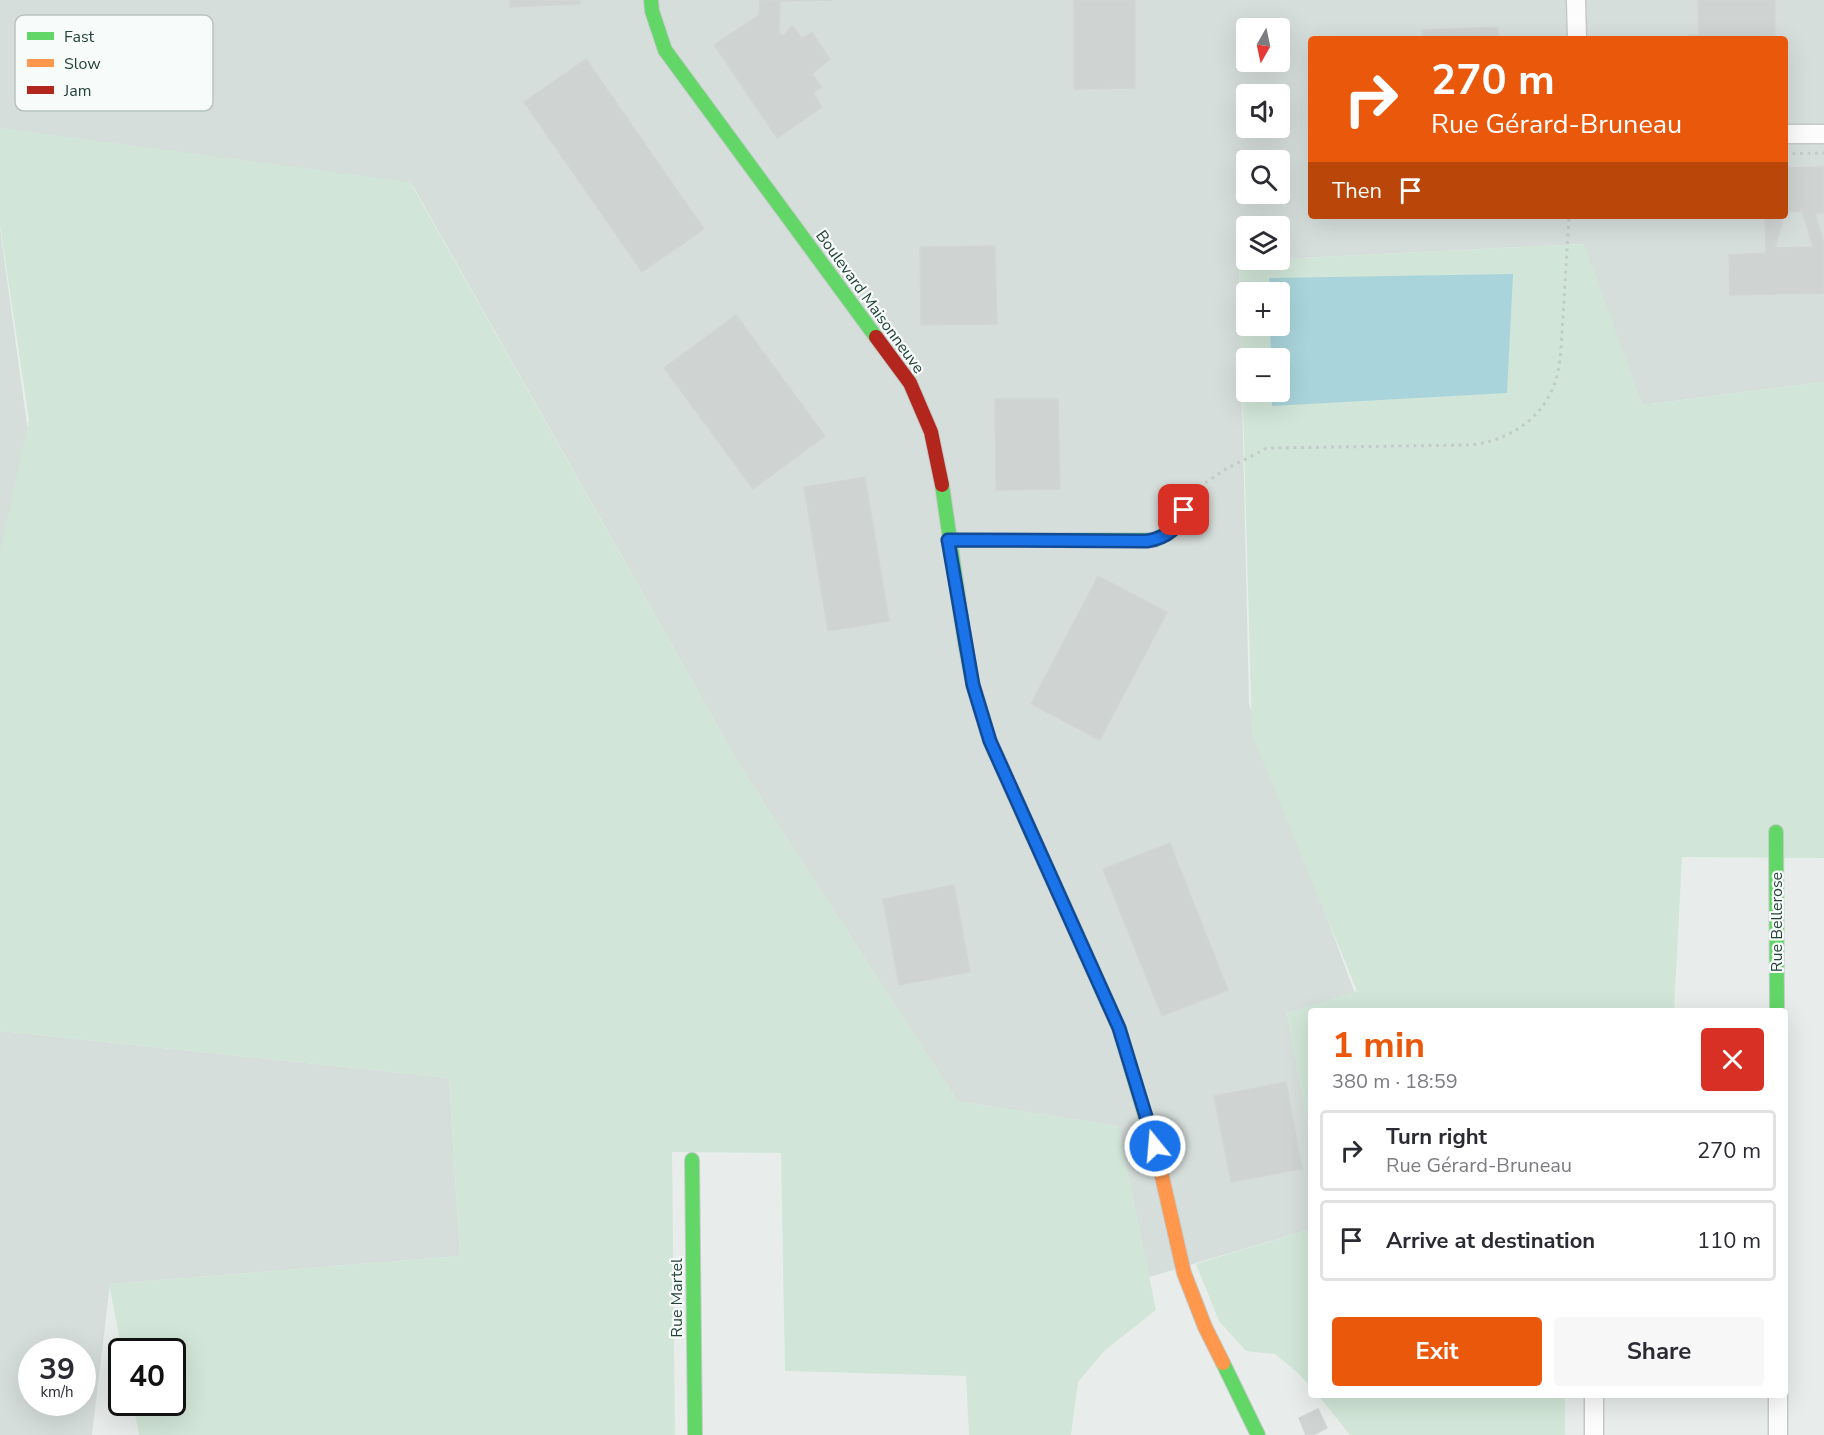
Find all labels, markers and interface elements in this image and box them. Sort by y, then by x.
legend [15,15,213,111]
north arrow [1236,18,1290,72]
map controls [1236,18,1290,402]
text: Fast [64,26,95,48]
text: 270 m [1431,52,1555,109]
text: Slow [64,53,101,75]
icon: right [1332,60,1410,138]
text: Jam [63,80,91,102]
button: sound [1236,84,1290,138]
text: Rue Gérard-Bruneau [1431,106,1682,143]
button: search [1236,150,1290,204]
icon: arrive [1394,174,1427,207]
text: Then [1332,176,1382,206]
button: layers [1236,216,1290,270]
street label: Boulevard Maisonneuve [811,226,929,378]
button: + [1236,282,1290,336]
button: − [1236,348,1290,402]
pin [1158,484,1209,535]
icon: arrive [1167,493,1200,526]
street label: Rue Bellerose [1766,872,1788,972]
text: 1 min [1332,1021,1425,1070]
button: close [1701,1028,1764,1091]
text: 380 m · 18:59 [1332,1068,1458,1095]
position arrow [1123,1114,1187,1178]
text: Turn right [1386,1122,1487,1152]
icon: right [1335,1134,1368,1167]
text: 270 m [1697,1136,1761,1166]
text: Rue Gérard-Bruneau [1386,1152,1572,1179]
icon: arrive [1335,1224,1368,1257]
text: Arrive at destination [1386,1226,1595,1256]
text: 110 m [1697,1226,1761,1256]
street label: Rue Martel [666,1258,688,1338]
button: Exit [1332,1317,1542,1386]
button: Share [1554,1317,1764,1386]
speed limit sign: 40 [108,1338,186,1416]
text: 39 [39,1349,75,1390]
text: km/h [40,1382,74,1402]

